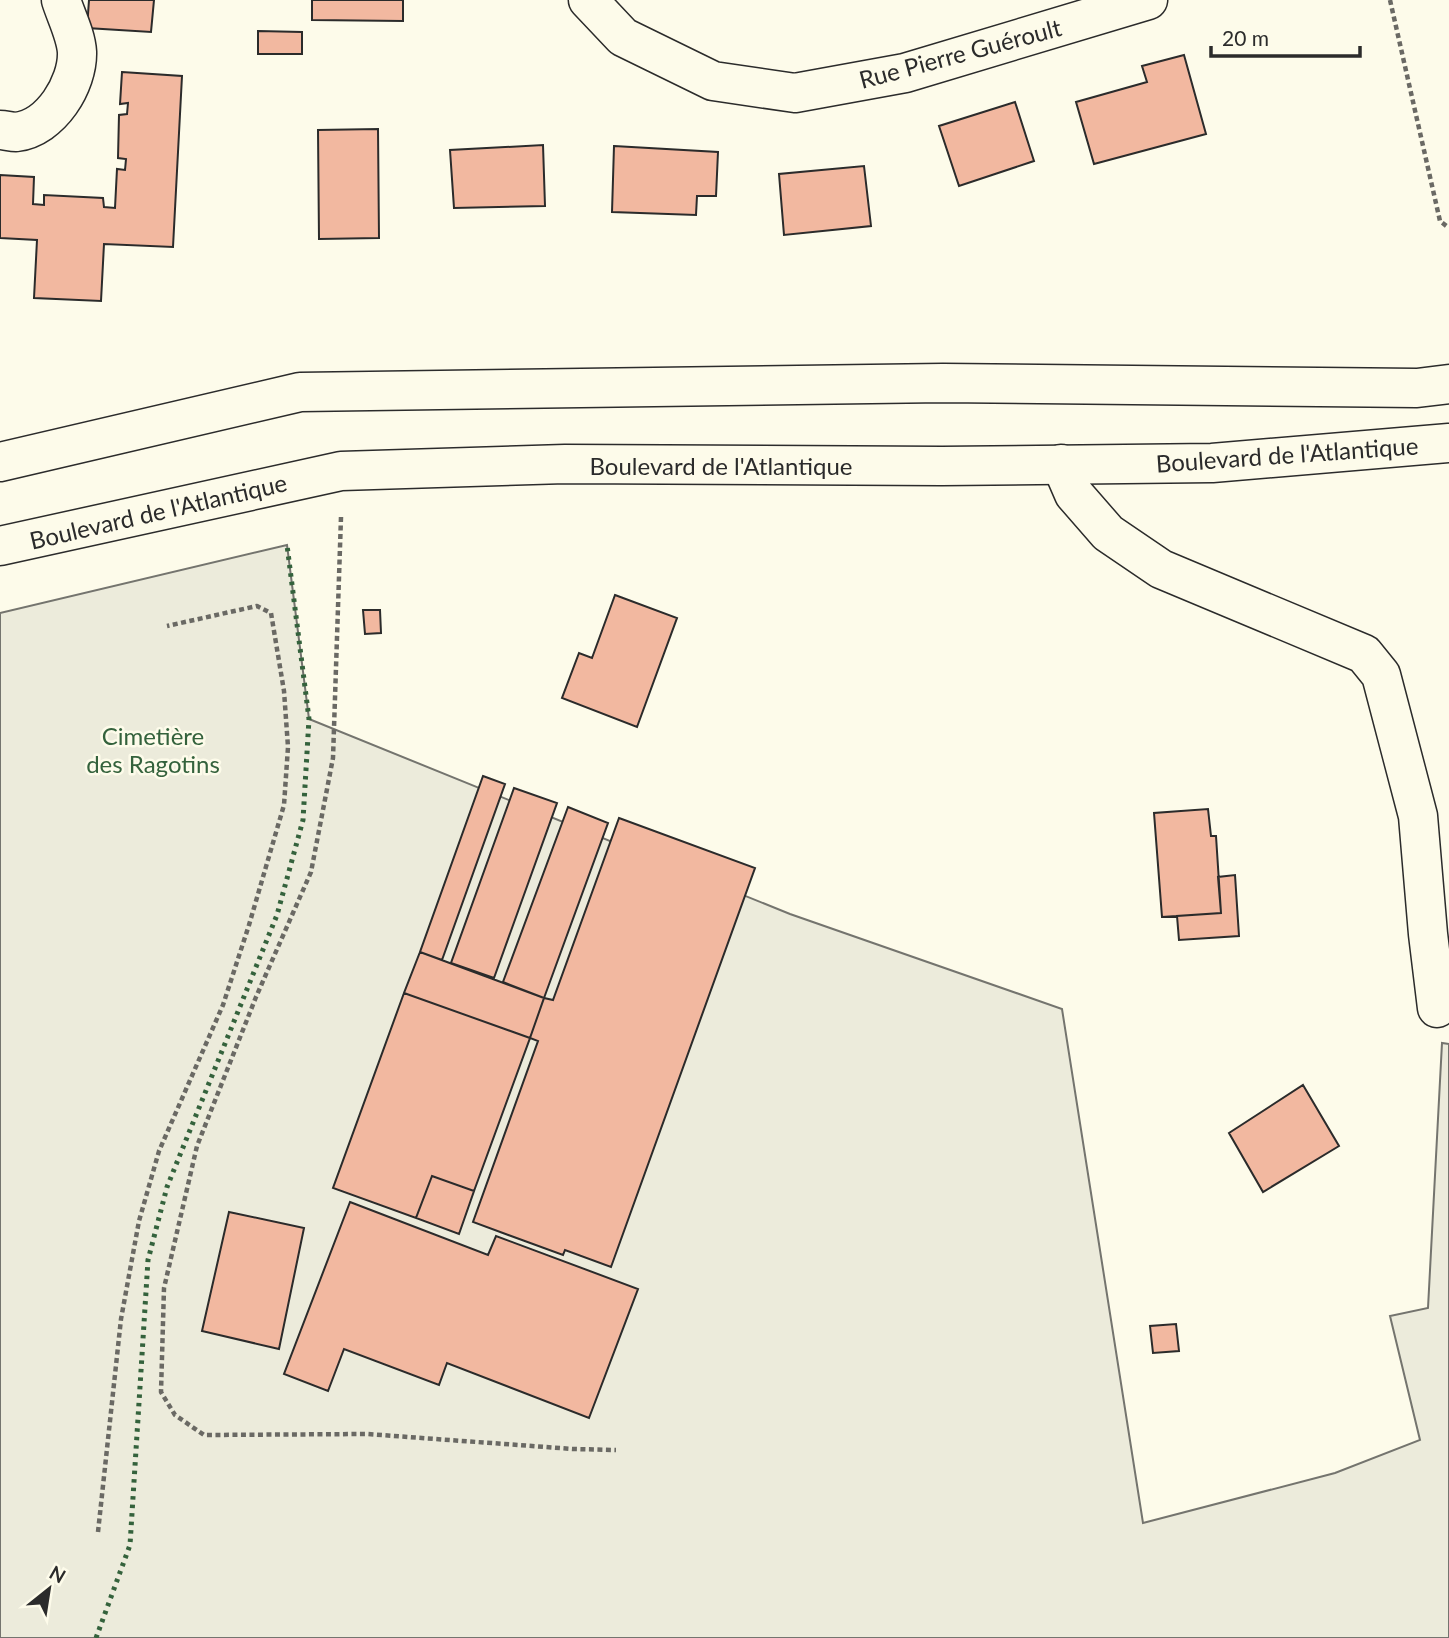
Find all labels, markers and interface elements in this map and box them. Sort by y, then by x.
street label: Rue Pierre Guéroult [856,12,1065,94]
scale bar [1211,14,1360,58]
text: 20 m [1222,25,1269,50]
street label: Boulevard de l'Atlantique [1155,430,1419,478]
street label: Boulevard de l'Atlantique [590,451,852,480]
street label: Boulevard de l'Atlantique [27,467,289,555]
park label: Cimetière des Ragotins [86,721,220,778]
north arrow [14,1554,84,1624]
text: N [46,1560,70,1587]

